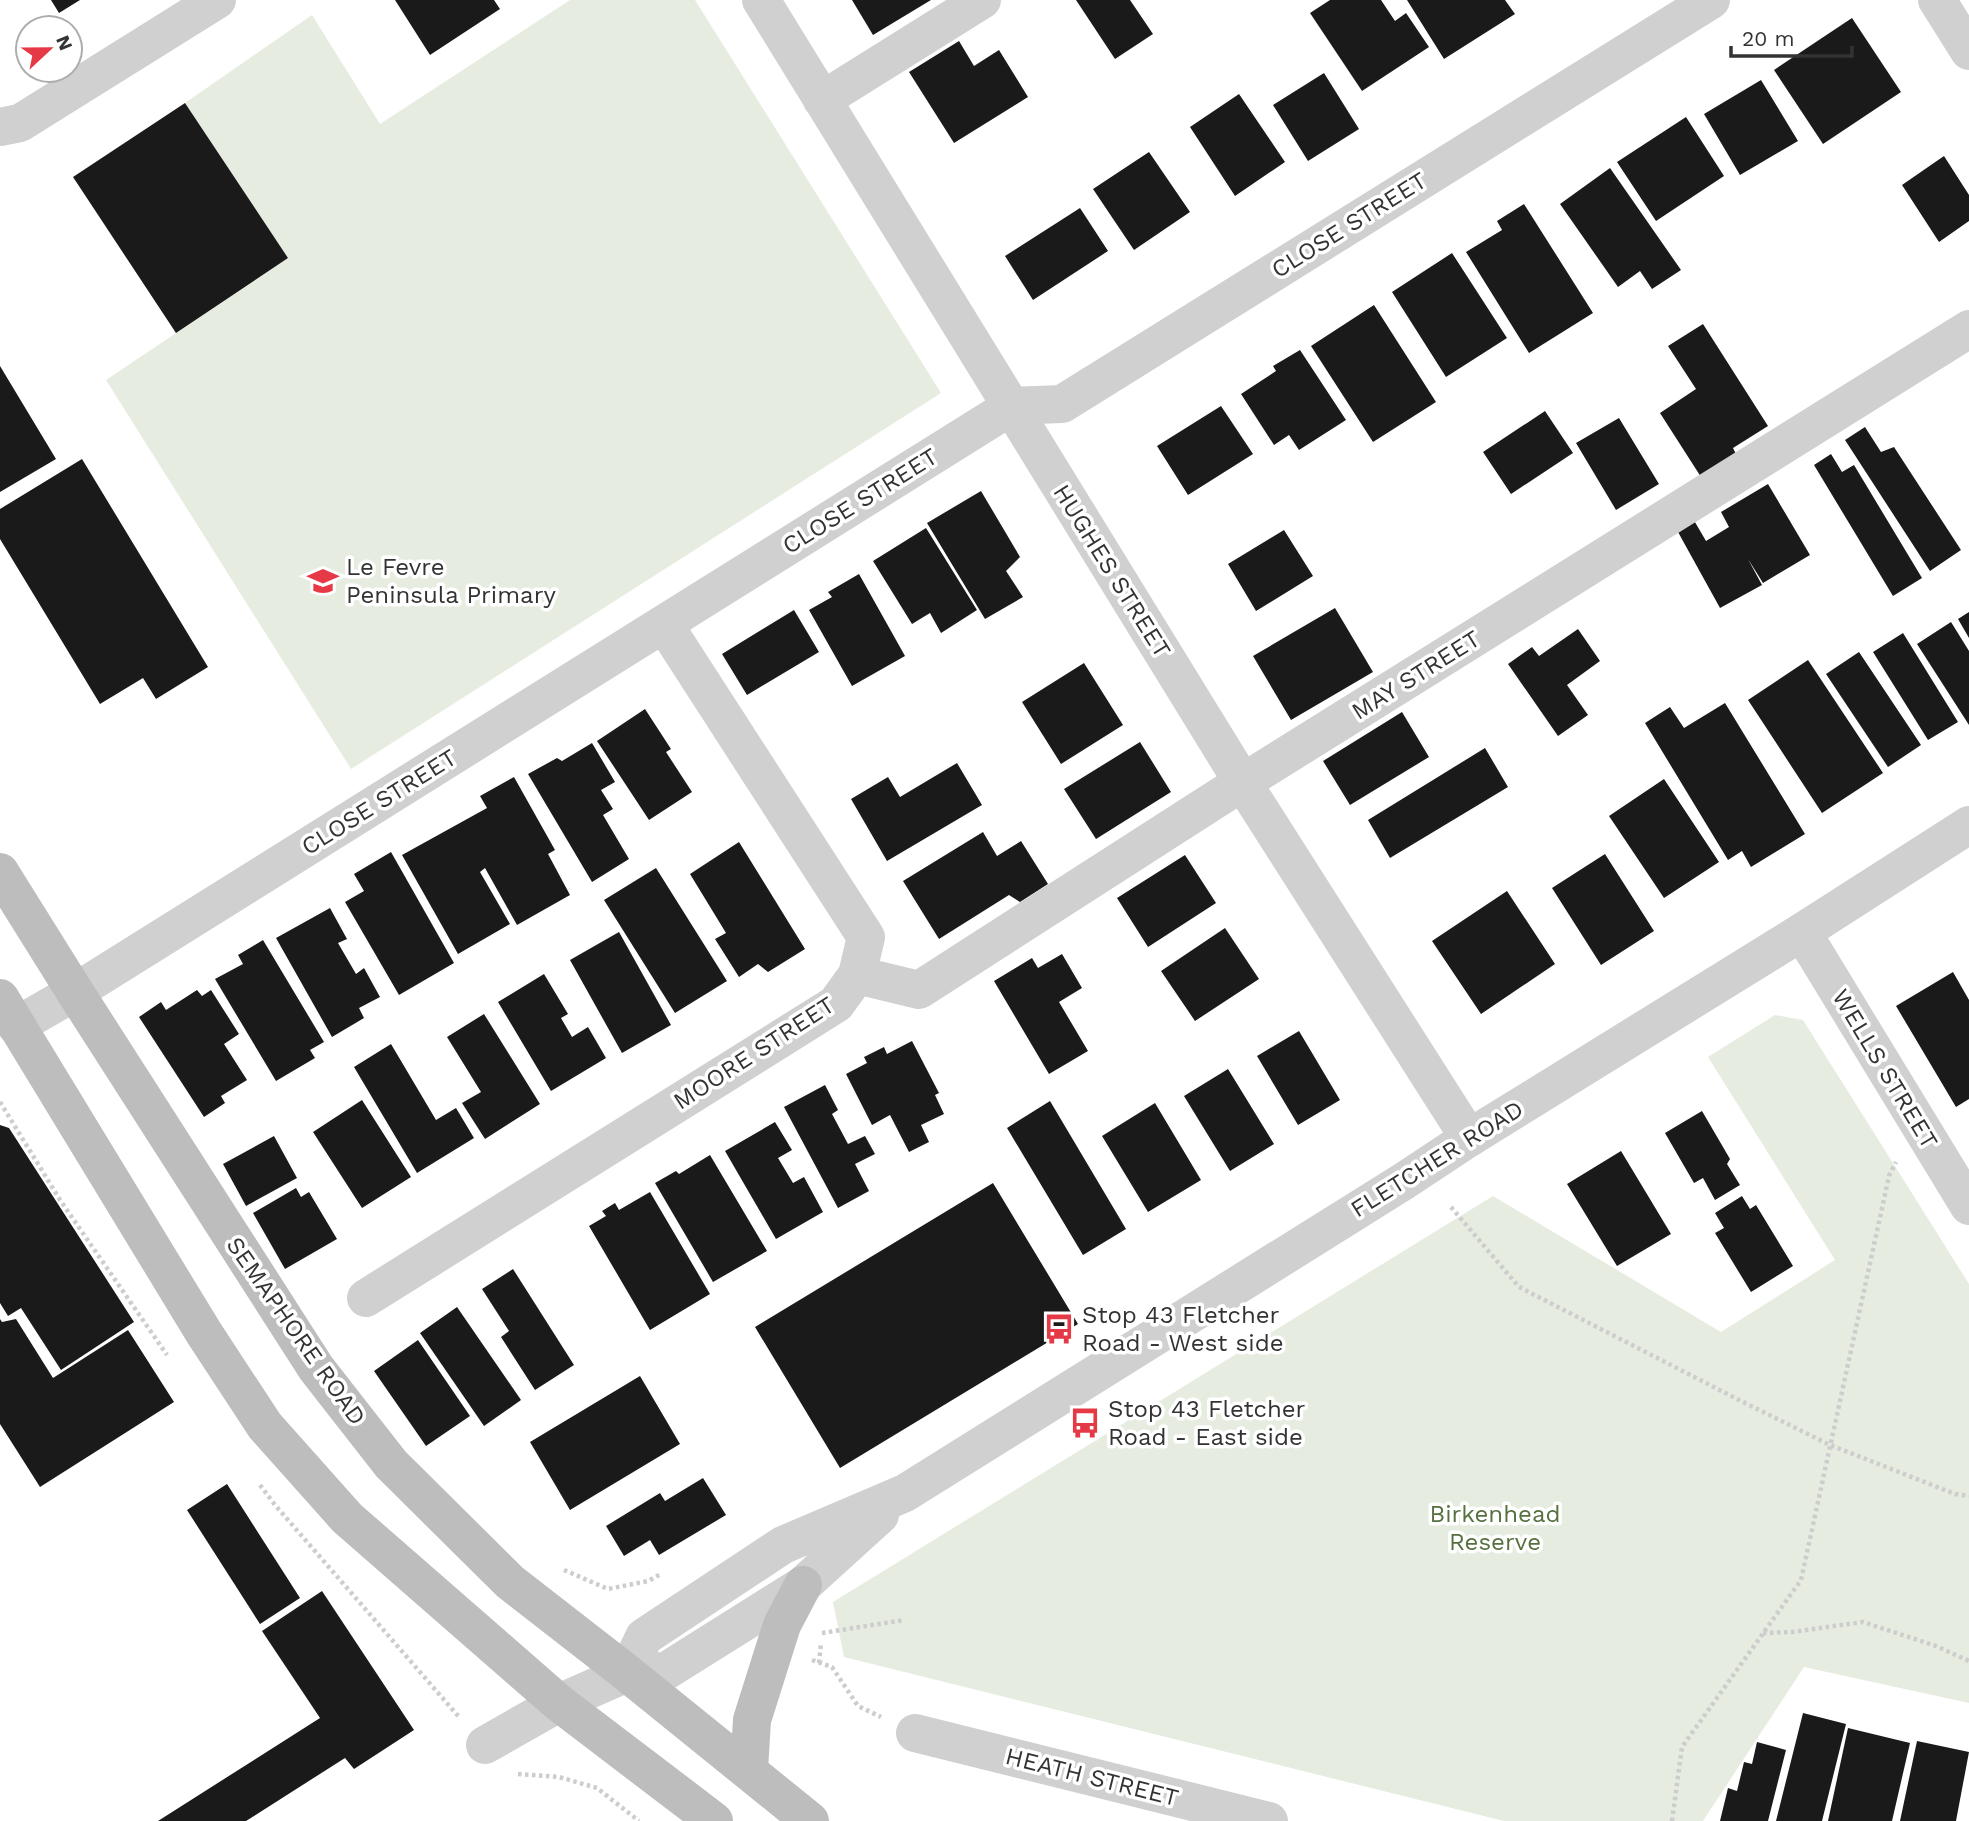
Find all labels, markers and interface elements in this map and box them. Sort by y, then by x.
north arrow [14,14,84,84]
scale bar [1731,14,1852,58]
text: 20 m [1742,26,1794,51]
text: N [51,32,78,54]
street label: CLOSE STREET [1266,166,1432,284]
street label: CLOSE STREET [777,442,943,560]
street label: HUGHES STREET [1047,479,1177,663]
place label: Le Fevre Peninsula Primary [346,553,556,609]
school or university icon: Le Fevre Peninsula Primary [306,564,340,598]
street label: MAY STREET [1347,624,1485,726]
street label: CLOSE STREET [296,743,462,861]
street label: WELLS STREET [1826,984,1944,1154]
street label: MOORE STREET [668,991,840,1115]
street label: FLETCHER ROAD [1346,1095,1528,1223]
street label: SEMAPHORE ROAD [221,1232,371,1430]
place label: Stop 43 Fletcher Road - West side [1082,1301,1284,1357]
bus stop icon: Stop 43 Fletcher Road - West side [1042,1312,1076,1346]
place label: Stop 43 Fletcher Road - East side [1108,1395,1306,1451]
bus stop icon: Stop 43 Fletcher Road - East side [1068,1406,1102,1440]
park label: Birkenhead Reserve [1429,1500,1561,1556]
street label: HEATH STREET [1003,1742,1181,1812]

